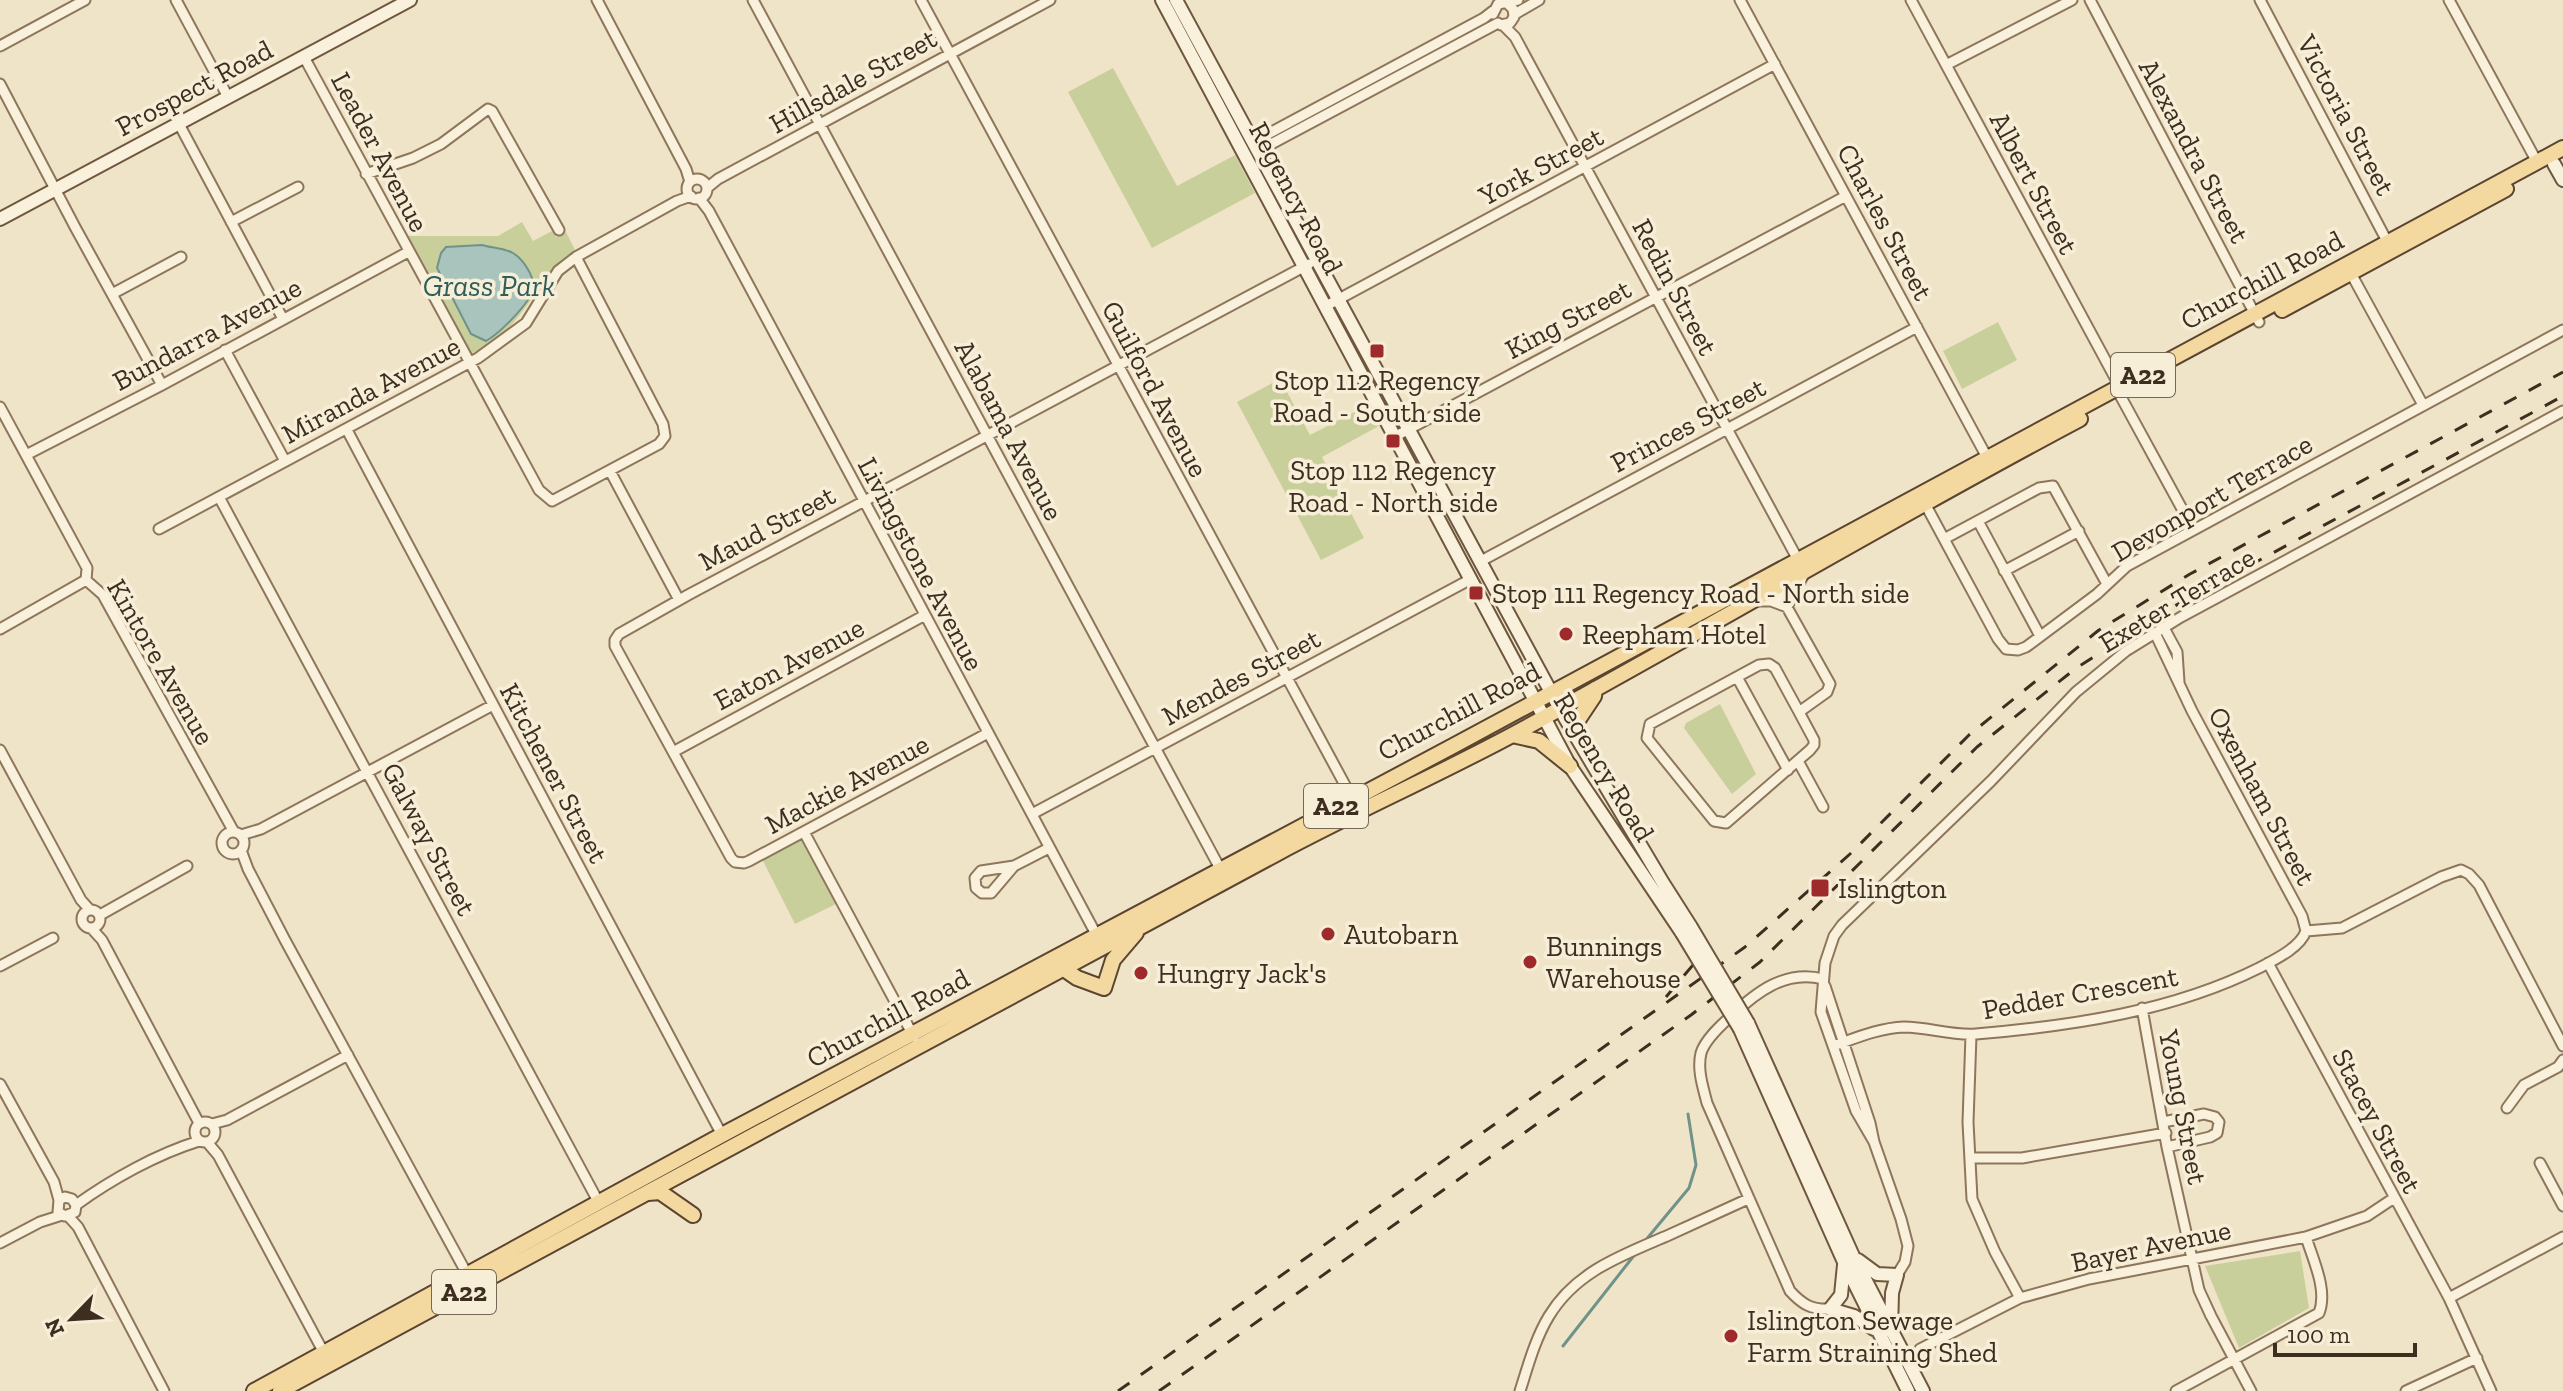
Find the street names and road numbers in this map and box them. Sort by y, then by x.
street label: Hillsdale Street [764,21,943,140]
street label: Victoria Street [2290,29,2402,201]
street label: Prospect Road [110,33,278,143]
street label: Alexandra Street [2132,54,2257,249]
street label: Leader Avenue [324,67,436,237]
street label: Albert Street [1983,106,2085,260]
street label: Regency Road [1242,116,1350,280]
street label: York Street [1472,119,1609,213]
street label: Charles Street [1830,138,1940,306]
street label: Redin Street [1625,213,1725,361]
street label: Churchill Road [2175,223,2349,337]
street label: Bundarra Avenue [107,270,307,398]
street label: King Street [1500,272,1637,366]
street label: Guilford Avenue [1095,295,1215,483]
street label: Miranda Avenue [276,329,466,451]
street label: Alabama Avenue [948,334,1070,526]
road number: A22 [2111,353,2175,397]
street label: Princes Street [1605,370,1771,480]
street label: Devonport Terrace [2106,427,2318,569]
street label: Livingstone Avenue [851,452,991,676]
street label: Maud Street [693,478,841,578]
street label: Exeter Terrace [2093,541,2261,659]
street label: Kintore Avenue [100,573,222,751]
street label: Eaton Avenue [708,611,870,717]
street label: Mendes Street [1156,621,1326,732]
street label: Churchill Road [1372,654,1546,768]
street label: Kitchener Street [493,678,615,869]
street label: Regency Road [1547,687,1661,847]
street label: Oxenham Street [2201,701,2323,891]
street label: Mackie Avenue [759,727,935,841]
street label: Galway Street [375,757,483,922]
road number: A22 [1304,784,1368,828]
street label: Pedder Crescent [1980,959,2181,1026]
street label: Churchill Road [801,961,975,1075]
street label: Young Street [2152,1026,2214,1188]
street label: Stacey Street [2325,1043,2429,1199]
street label: Bayer Avenue [2068,1213,2234,1279]
road number: A22 [432,1270,496,1314]

